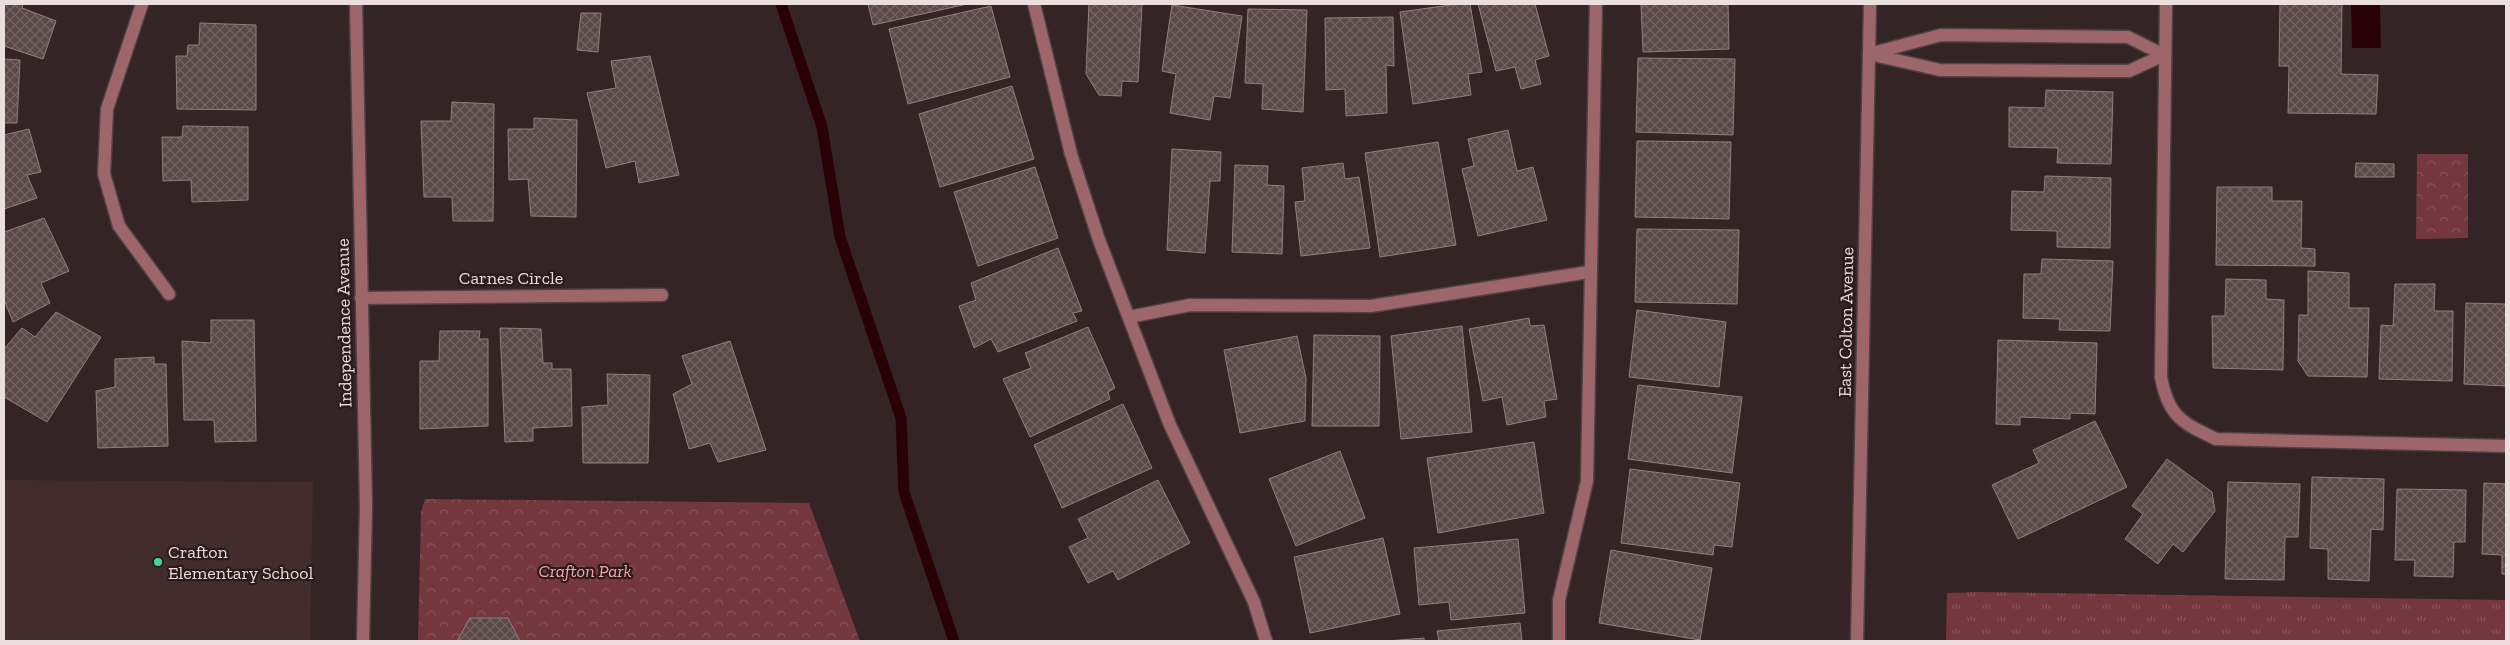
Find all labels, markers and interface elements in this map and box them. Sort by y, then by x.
street label: Independence Avenue [332,238,356,408]
street label: East Colton Avenue [1834,247,1858,397]
street label: Carnes Circle [459,267,563,289]
place label: Crafton Elementary School [168,541,313,584]
marker: Crafton Elementary School [152,556,164,568]
park label: Crafton Park [538,560,632,582]

